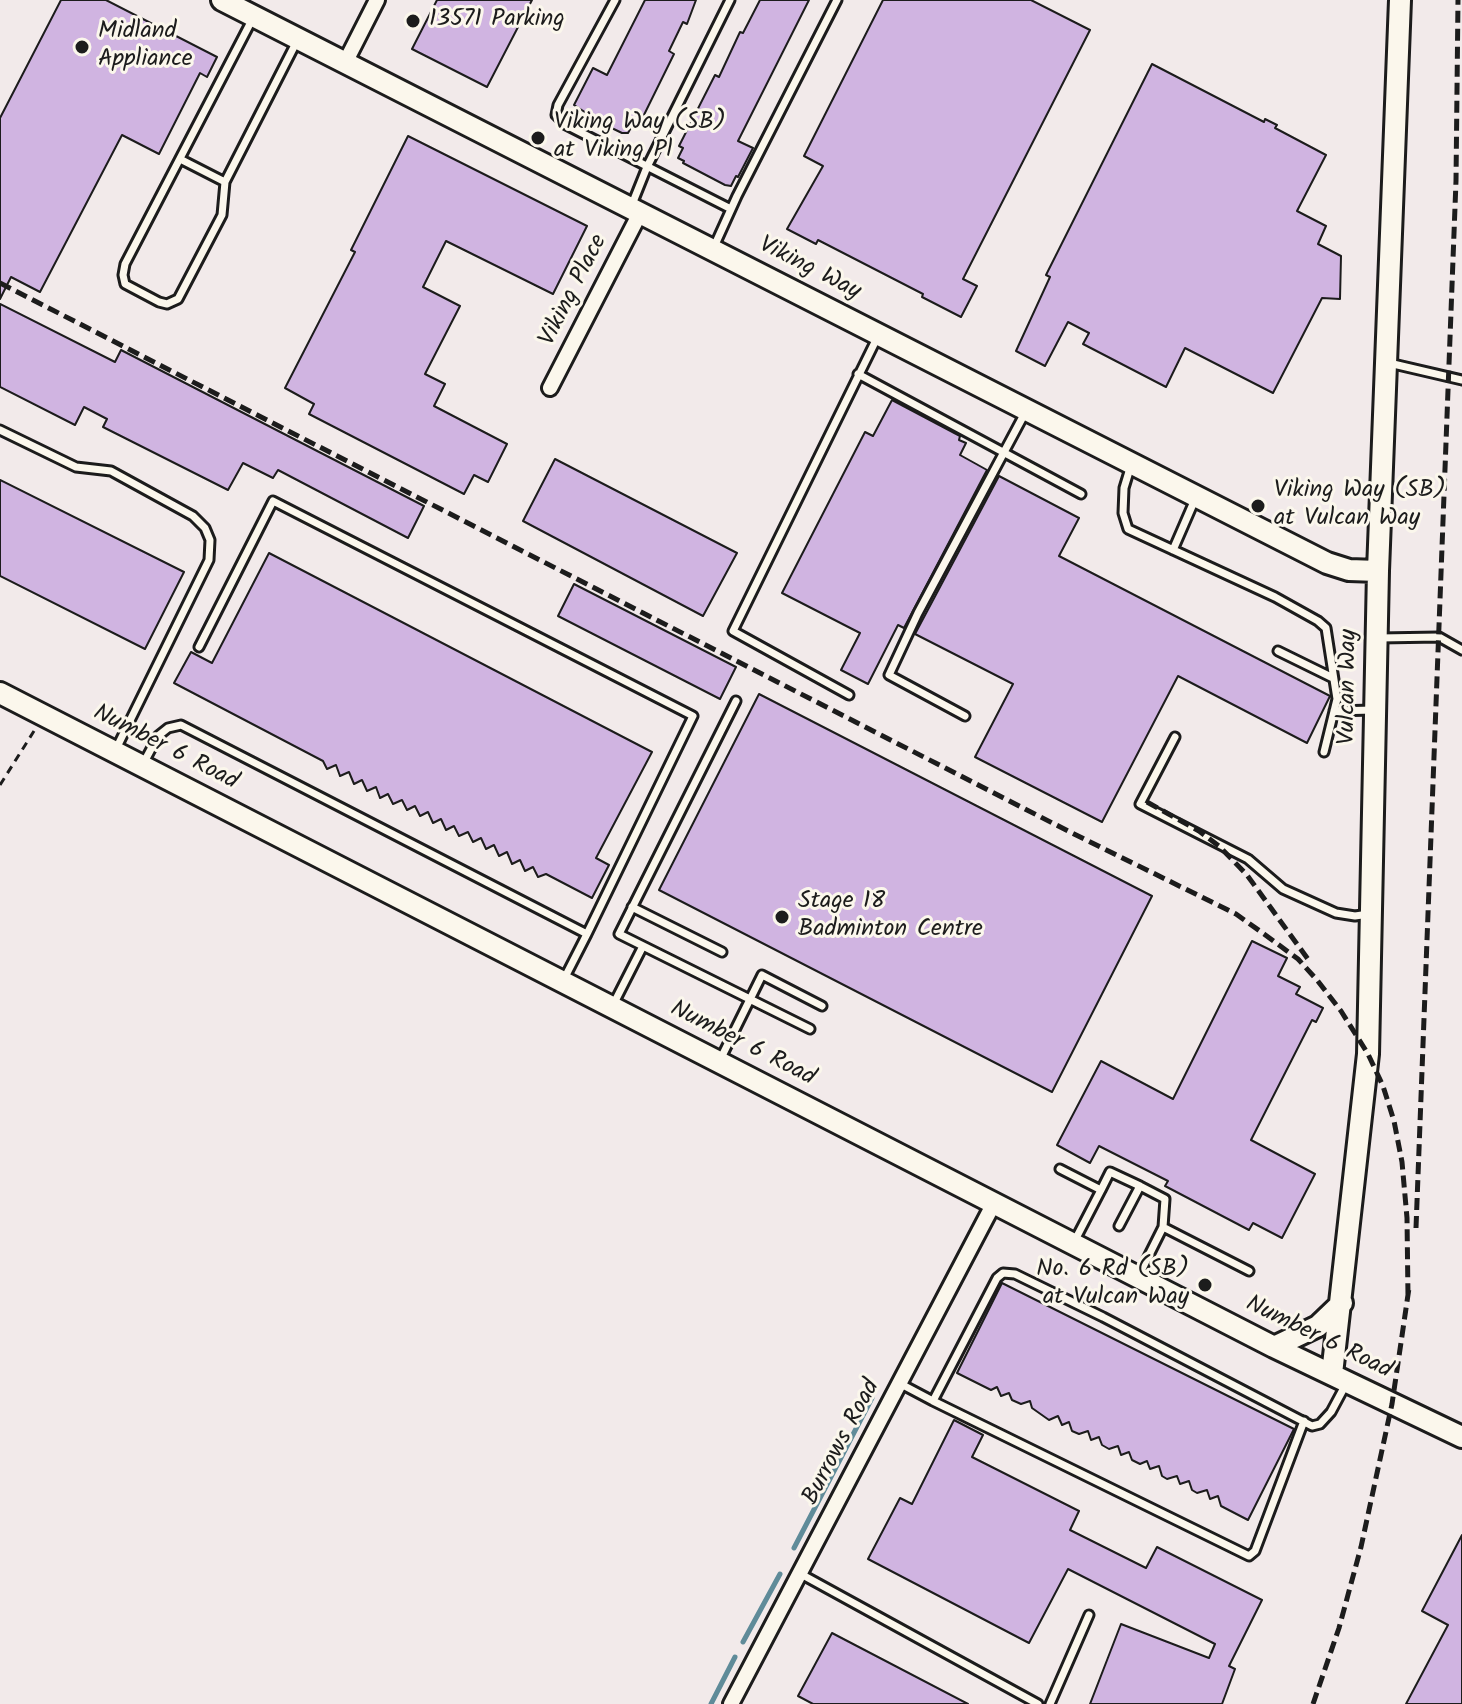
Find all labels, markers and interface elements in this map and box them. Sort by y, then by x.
place label: 13571 Parking [429,7,565,35]
marker: 13571 Parking [404,12,422,30]
place label: Midland Appliance [98,19,193,75]
marker: Midland Appliance [73,38,91,56]
place label: Viking Way (SB) at Viking Pl [554,110,726,166]
marker: Viking Way (SB) at Viking Pl [529,129,547,147]
street label: Viking Place [535,231,615,351]
street label: Viking Way [753,232,865,308]
place label: Viking Way (SB) at Vulcan Way [1274,478,1446,534]
marker: Viking Way (SB) at Vulcan Way [1249,497,1267,515]
street label: Vulcan Way [1335,629,1365,745]
street label: Number 6 Road [88,700,242,798]
place label: Stage 18 Badminton Centre [798,889,983,945]
marker: Stage 18 Badminton Centre [773,908,791,926]
street label: Number 6 Road [665,996,819,1094]
place label: No. 6 Rd (SB) at Vulcan Way [1036,1257,1189,1313]
marker: No. 6 Rd (SB) at Vulcan Way [1196,1276,1214,1294]
street label: Number 6 Road [1240,1291,1396,1387]
street label: Burrows Road [798,1375,888,1511]

